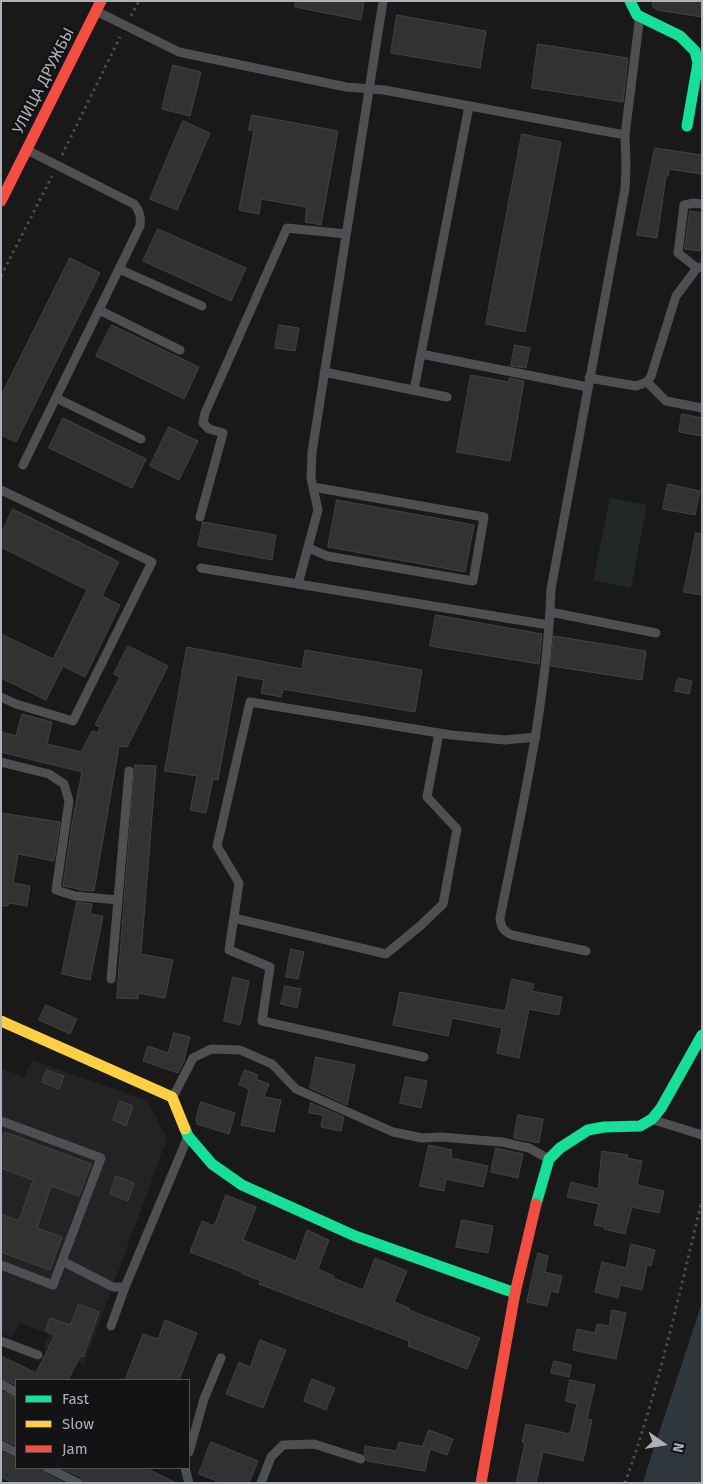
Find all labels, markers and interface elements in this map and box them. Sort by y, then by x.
street label: УЛИЦА ДРУЖБЫ [9,25,79,137]
legend [15,1379,190,1469]
text: Fast [62,1390,89,1408]
text: Slow [62,1415,94,1433]
north arrow [638,1419,688,1469]
text: Jam [62,1440,88,1458]
text: N [669,1441,687,1454]

